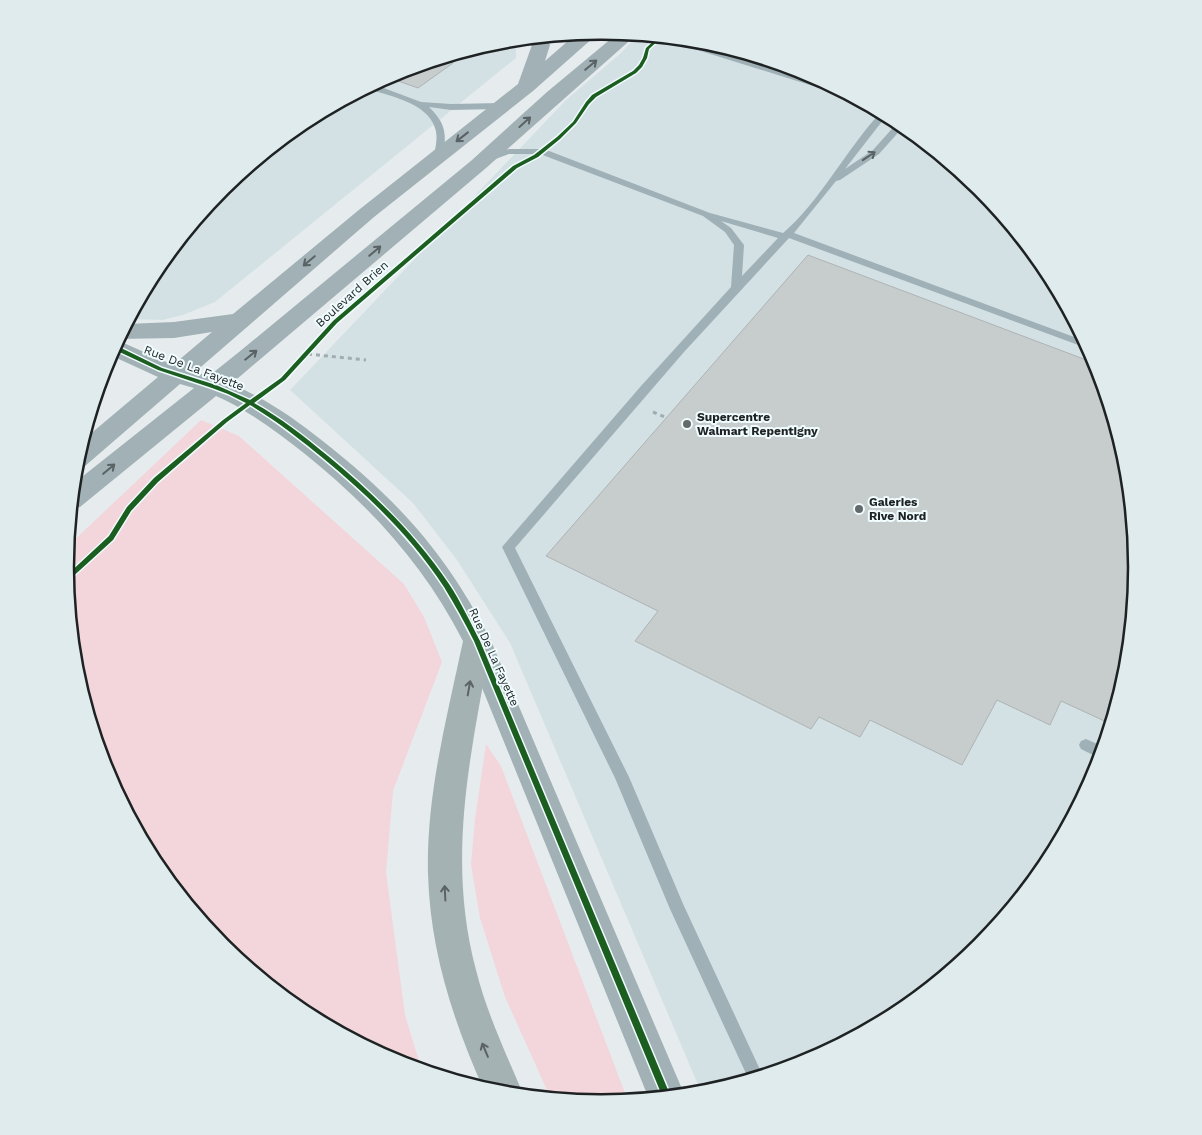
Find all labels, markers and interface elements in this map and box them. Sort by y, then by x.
one-way arrow [584,60,597,71]
one-way arrow [519,116,532,128]
one-way arrow [456,131,469,142]
one-way arrow [862,151,876,161]
one-way arrow [369,245,382,256]
one-way arrow [303,256,316,267]
street label: Boulevard Brien [313,258,391,330]
street label: Rue De La Fayette [142,342,246,394]
one-way arrow [244,349,257,361]
place label: Supercentre Walmart Repentigny [697,410,818,438]
marker: Supercentre Walmart Repentigny [681,418,693,430]
one-way arrow [102,464,115,475]
place label: Galeries Rive Nord [869,495,926,523]
marker: Galeries Rive Nord [853,503,865,515]
street label: Rue De La Fayette [466,606,522,708]
one-way arrow [464,680,474,696]
one-way arrow [441,885,450,901]
one-way arrow [480,1043,490,1058]

